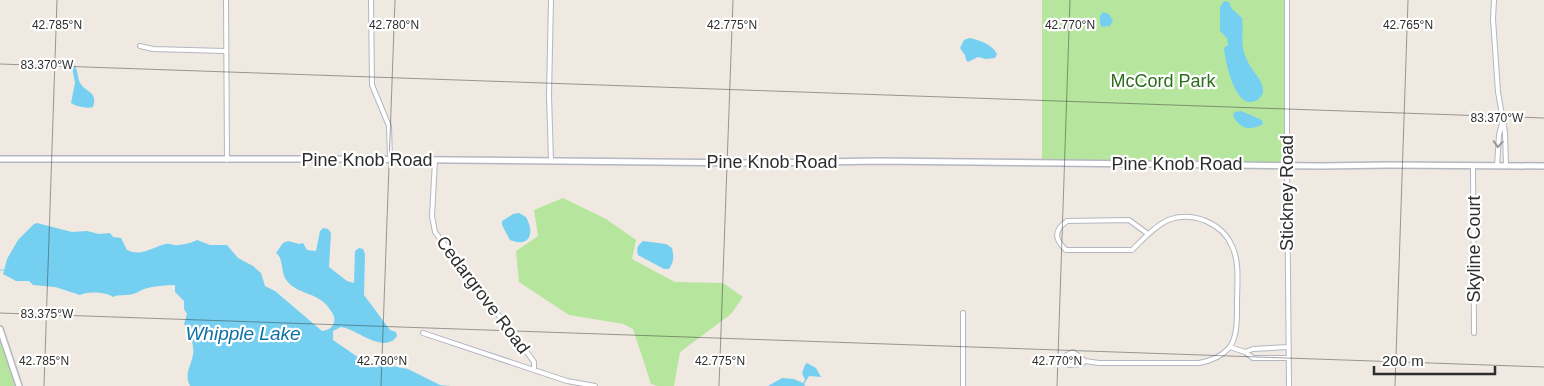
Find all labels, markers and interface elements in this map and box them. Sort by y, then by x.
text: 42.785°N [32,18,82,32]
text: 42.780°N [369,18,419,32]
text: 42.775°N [707,18,757,32]
text: 42.770°N [1045,18,1095,32]
text: 42.765°N [1383,18,1433,32]
text: 83.370°W [21,58,74,72]
park label: McCord Park [1110,71,1217,91]
text: 83.370°W [1471,111,1524,125]
street label: Stickney Road [1277,135,1297,251]
one-way arrow [1493,140,1504,148]
street label: Pine Knob Road [301,150,433,170]
street label: Pine Knob Road [706,152,838,172]
street label: Pine Knob Road [1111,154,1243,174]
street label: Skyline Court [1464,195,1484,303]
street label: Cedargrove Road [432,232,534,358]
text: 83.375°W [21,307,74,321]
water label: Whipple Lake [185,323,301,344]
scale bar [1374,344,1495,376]
text: 200 m [1382,352,1424,369]
text: 42.785°N [19,354,69,368]
text: 42.780°N [357,354,407,368]
text: 42.775°N [695,354,745,368]
text: 42.770°N [1032,354,1082,368]

